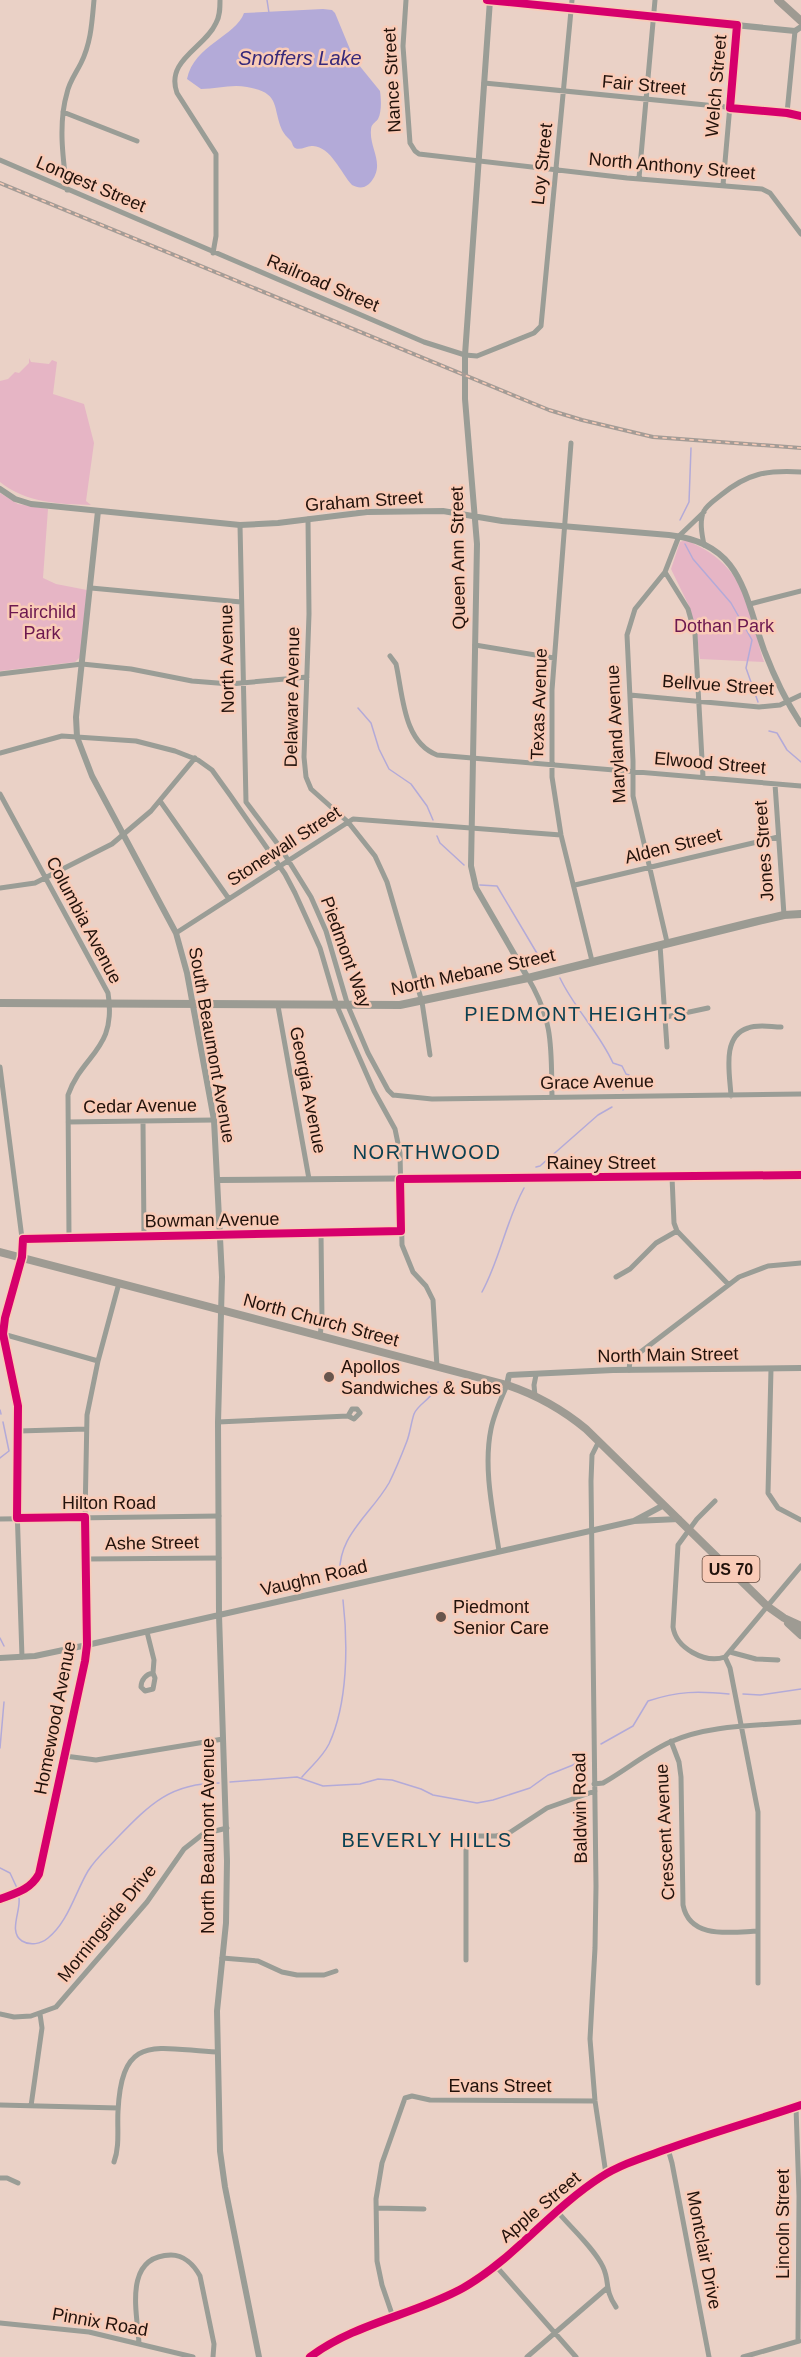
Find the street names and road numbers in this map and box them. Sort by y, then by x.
street label: Nance Street [379,27,405,133]
street label: Welch Street [702,34,730,138]
street label: Fair Street [601,71,687,99]
street label: Loy Street [528,122,556,206]
street label: North Anthony Street [588,149,756,183]
street label: Longest Street [33,152,149,216]
street label: Railroad Street [264,250,382,316]
street label: Queen Ann Street [447,486,469,630]
street label: Graham Street [304,487,424,515]
street label: North Avenue [216,604,238,714]
street label: Delaware Avenue [281,626,303,768]
street label: Texas Avenue [527,648,551,760]
street label: Maryland Avenue [602,664,630,804]
street label: Bellvue Street [661,671,775,699]
street label: Elwood Street [653,748,767,778]
street label: Jones Street [750,800,778,902]
street label: Stonewall Street [224,802,344,890]
street label: Alden Street [623,824,723,868]
street label: Columbia Avenue [42,853,126,987]
street label: Piedmont Way [317,894,375,1010]
street label: South Beaumont Avenue [185,945,239,1145]
street label: North Mebane Street [389,945,557,999]
street label: Georgia Avenue [286,1025,330,1155]
street label: Grace Avenue [540,1071,654,1093]
street label: Cedar Avenue [83,1095,197,1117]
street label: Rainey Street [546,1153,656,1173]
street label: Bowman Avenue [144,1209,280,1231]
street label: North Church Street [241,1290,401,1350]
street label: North Main Street [597,1344,739,1366]
street label: Hilton Road [62,1493,156,1513]
street label: Ashe Street [105,1532,199,1554]
street label: Vaughn Road [259,1556,369,1600]
road number: US 70 [702,1556,760,1582]
street label: Homewood Avenue [30,1640,80,1796]
street label: North Beaumont Avenue [198,1738,218,1934]
street label: Baldwin Road [569,1752,591,1864]
street label: Crescent Avenue [651,1763,679,1901]
street label: Morningside Drive [54,1860,160,1986]
street label: Evans Street [448,2076,552,2096]
street label: Apple Street [496,2168,584,2246]
street label: Lincoln Street [773,2169,793,2279]
street label: Montclair Drive [683,2189,725,2311]
street label: Pinnix Road [50,2304,150,2340]

